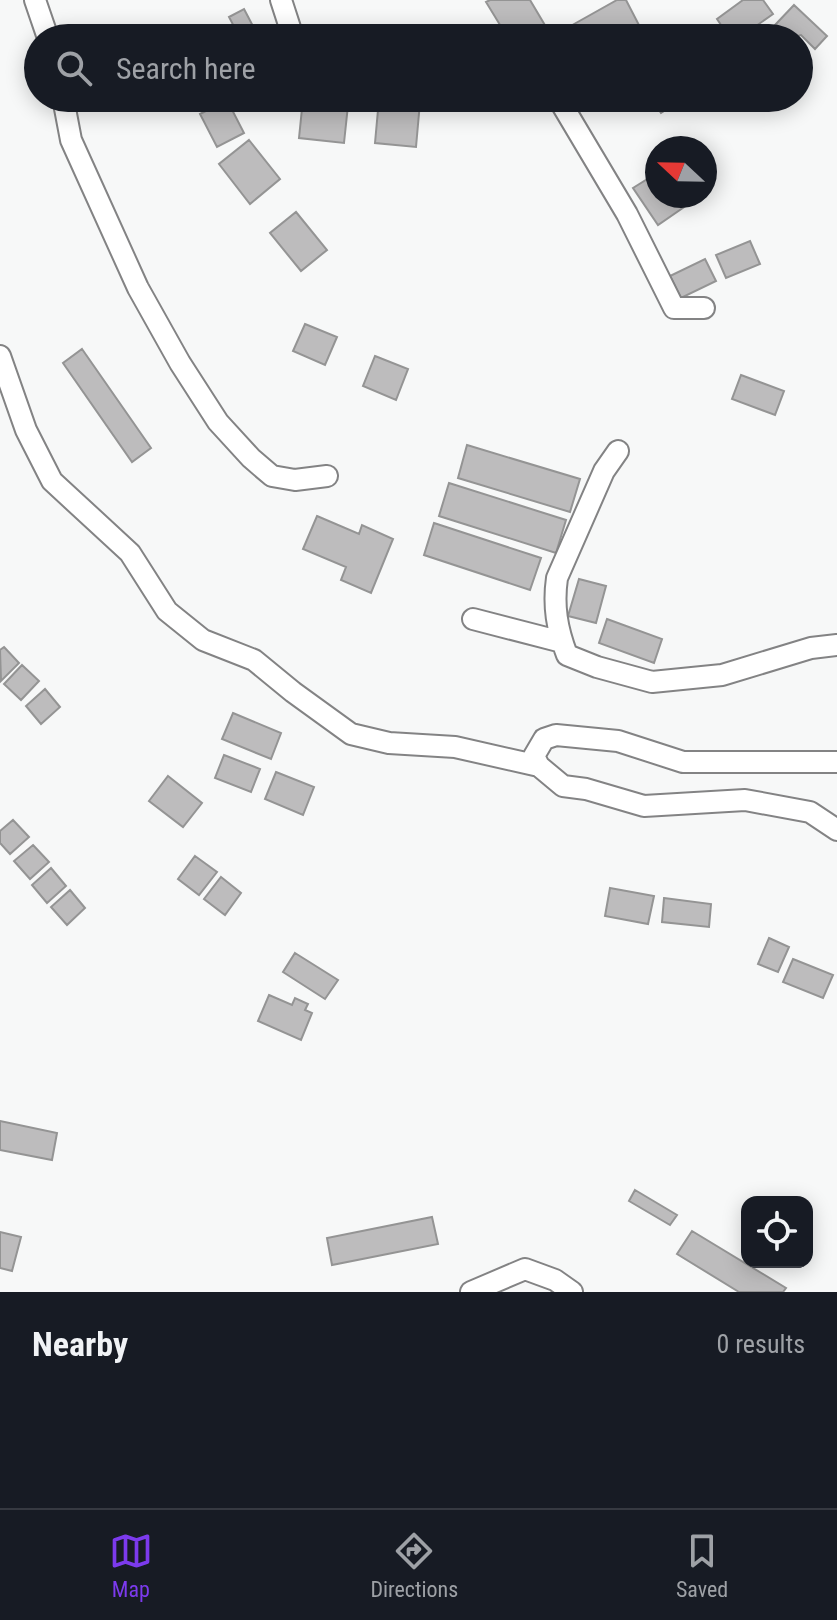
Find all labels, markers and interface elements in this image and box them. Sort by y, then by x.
search box [24,24,813,112]
icon: search [52,46,96,90]
text: Search here [116,51,256,86]
north arrow [645,136,717,208]
map controls [741,1196,813,1268]
button: locate [741,1196,813,1268]
text: Nearby [32,1324,128,1364]
text: 0 results [716,1329,805,1359]
tab: Map [109,1529,153,1602]
tab: Directions [370,1529,458,1602]
tab: Saved [676,1529,728,1602]

